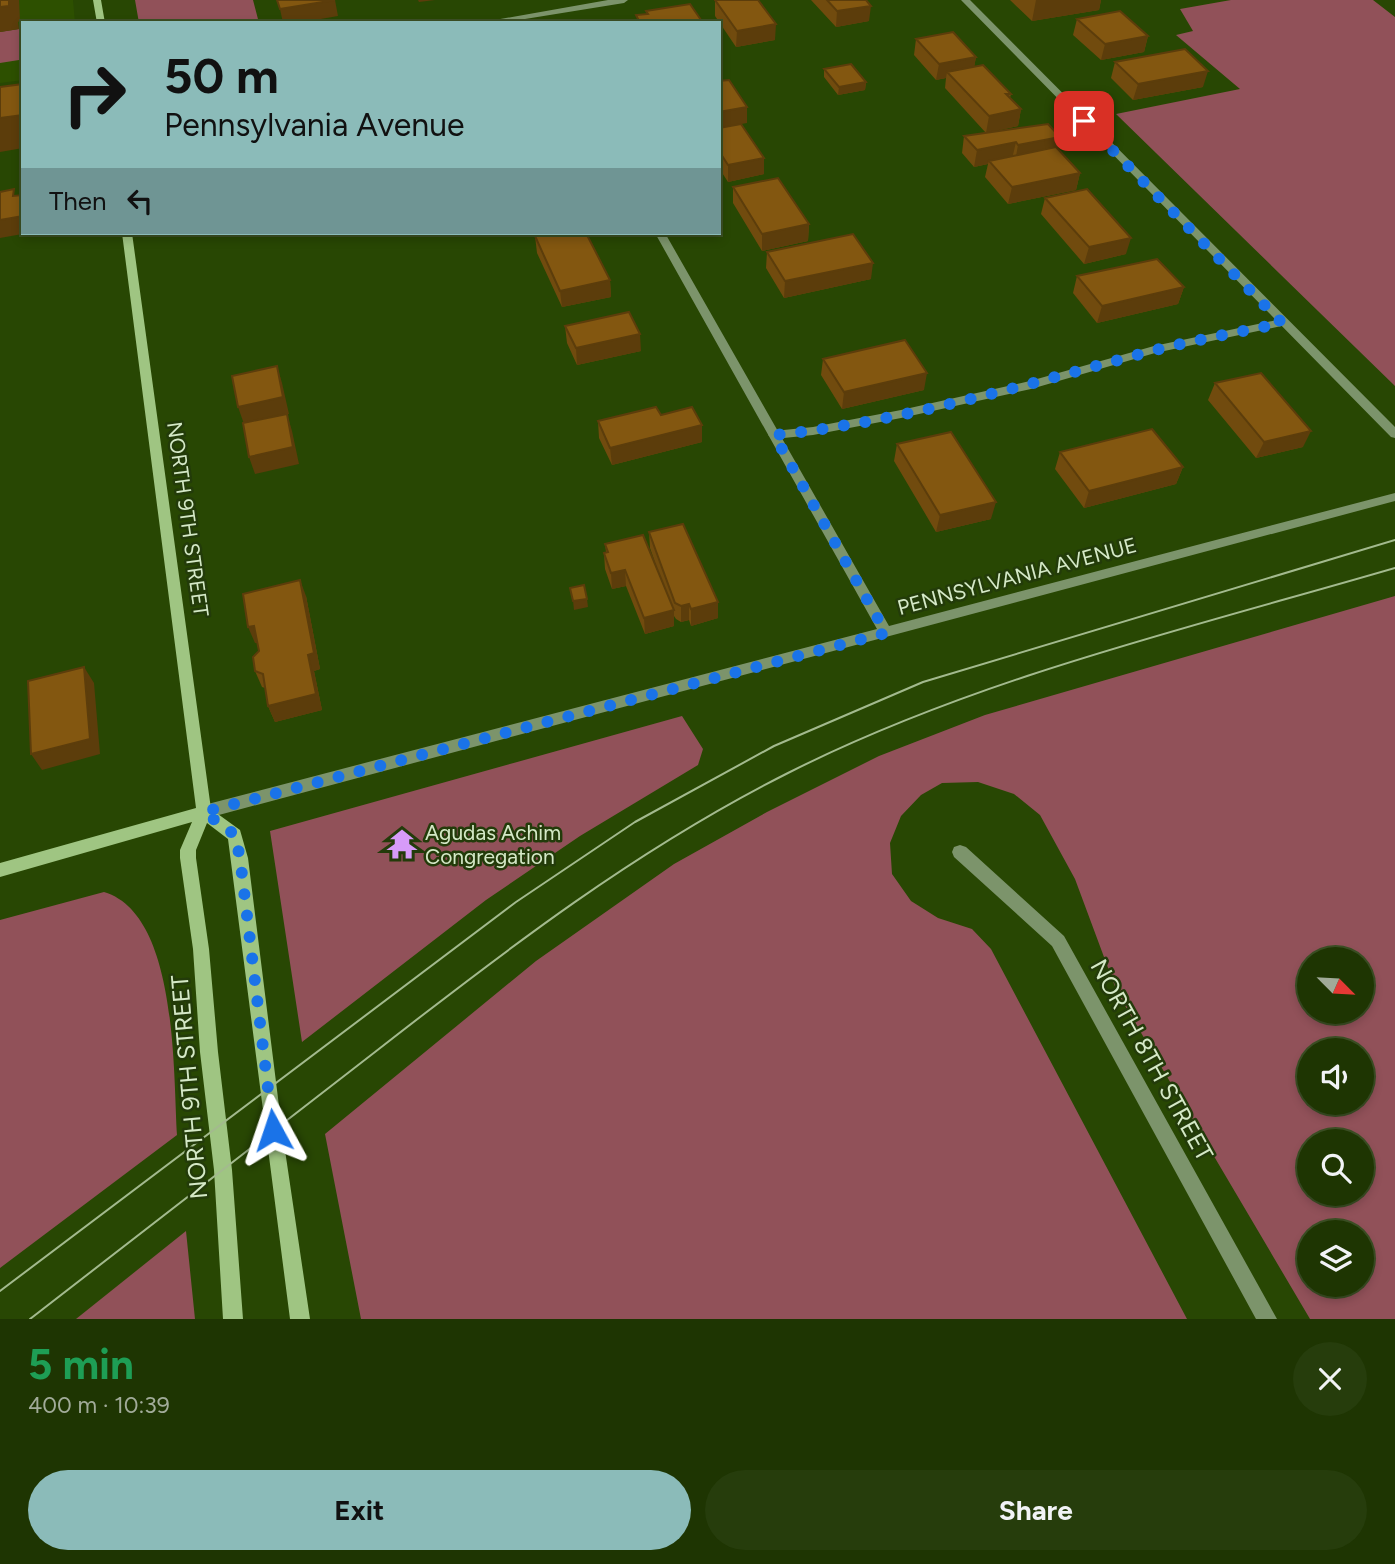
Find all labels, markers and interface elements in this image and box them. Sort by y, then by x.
text: 50 m [164,46,279,105]
icon: right [49,49,140,140]
pin [1054,91,1114,151]
icon: arrive [1065,102,1103,140]
text: Pennsylvania Avenue [164,106,464,144]
icon: left [121,182,159,220]
text: Then [49,185,107,217]
street label: NORTH 9TH STREET [162,420,214,619]
street label: PENNSYLVANIA AVENUE [895,532,1139,620]
place label: Agudas Achim Congregation [425,820,561,869]
temple icon: Agudas Achim Congregation [385,827,419,861]
north arrow [1297,947,1374,1024]
map controls [1297,947,1374,1297]
street label: NORTH 8TH STREET [1085,954,1219,1166]
street label: NORTH 9TH STREET [165,974,213,1200]
button: sound [1297,1038,1374,1115]
position arrow [236,1093,310,1167]
button: search [1297,1129,1374,1206]
button: layers [1297,1220,1374,1297]
text: 5 min [28,1339,134,1390]
button: close [1293,1342,1367,1416]
text: 400 m · 10:39 [28,1391,170,1419]
button: Exit [28,1470,691,1550]
button: Share [705,1470,1367,1550]

